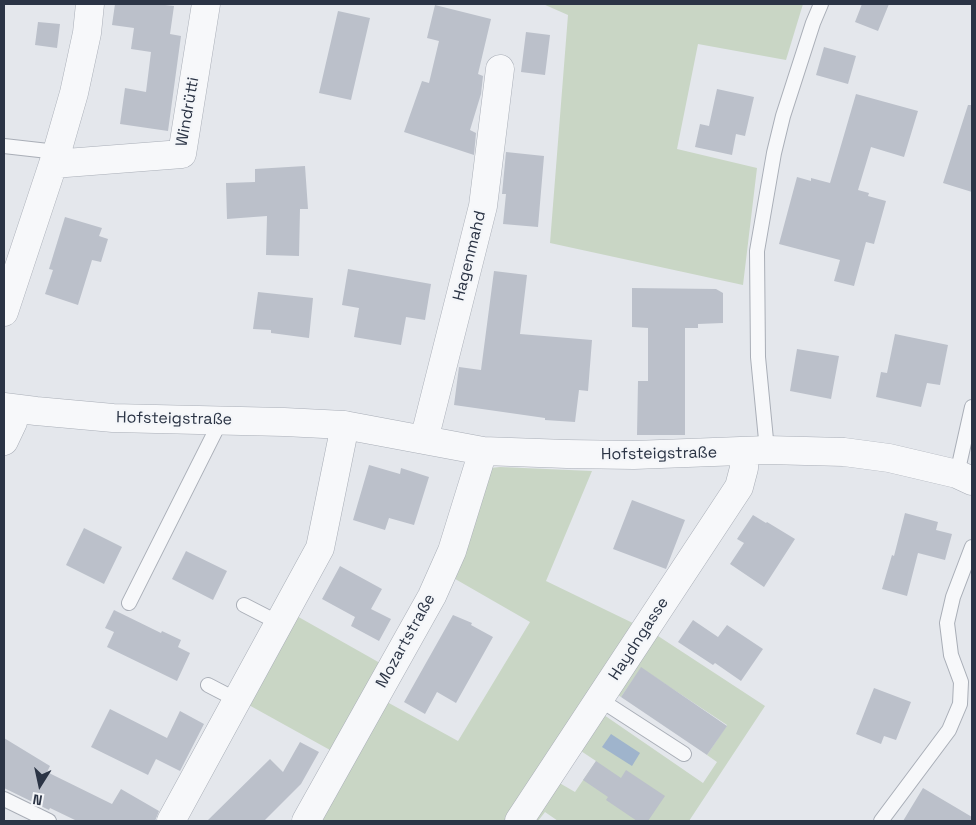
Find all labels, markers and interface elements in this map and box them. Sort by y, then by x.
street label: Windrütti [172,76,204,148]
street label: Hagenmahd [450,209,490,303]
street label: Hofsteigstraße [116,408,232,430]
street label: Hofsteigstraße [601,443,717,465]
street label: Mozartstraße [372,591,440,691]
street label: Haydngasse [605,594,673,684]
north arrow [15,760,65,810]
text: N [31,790,44,809]

